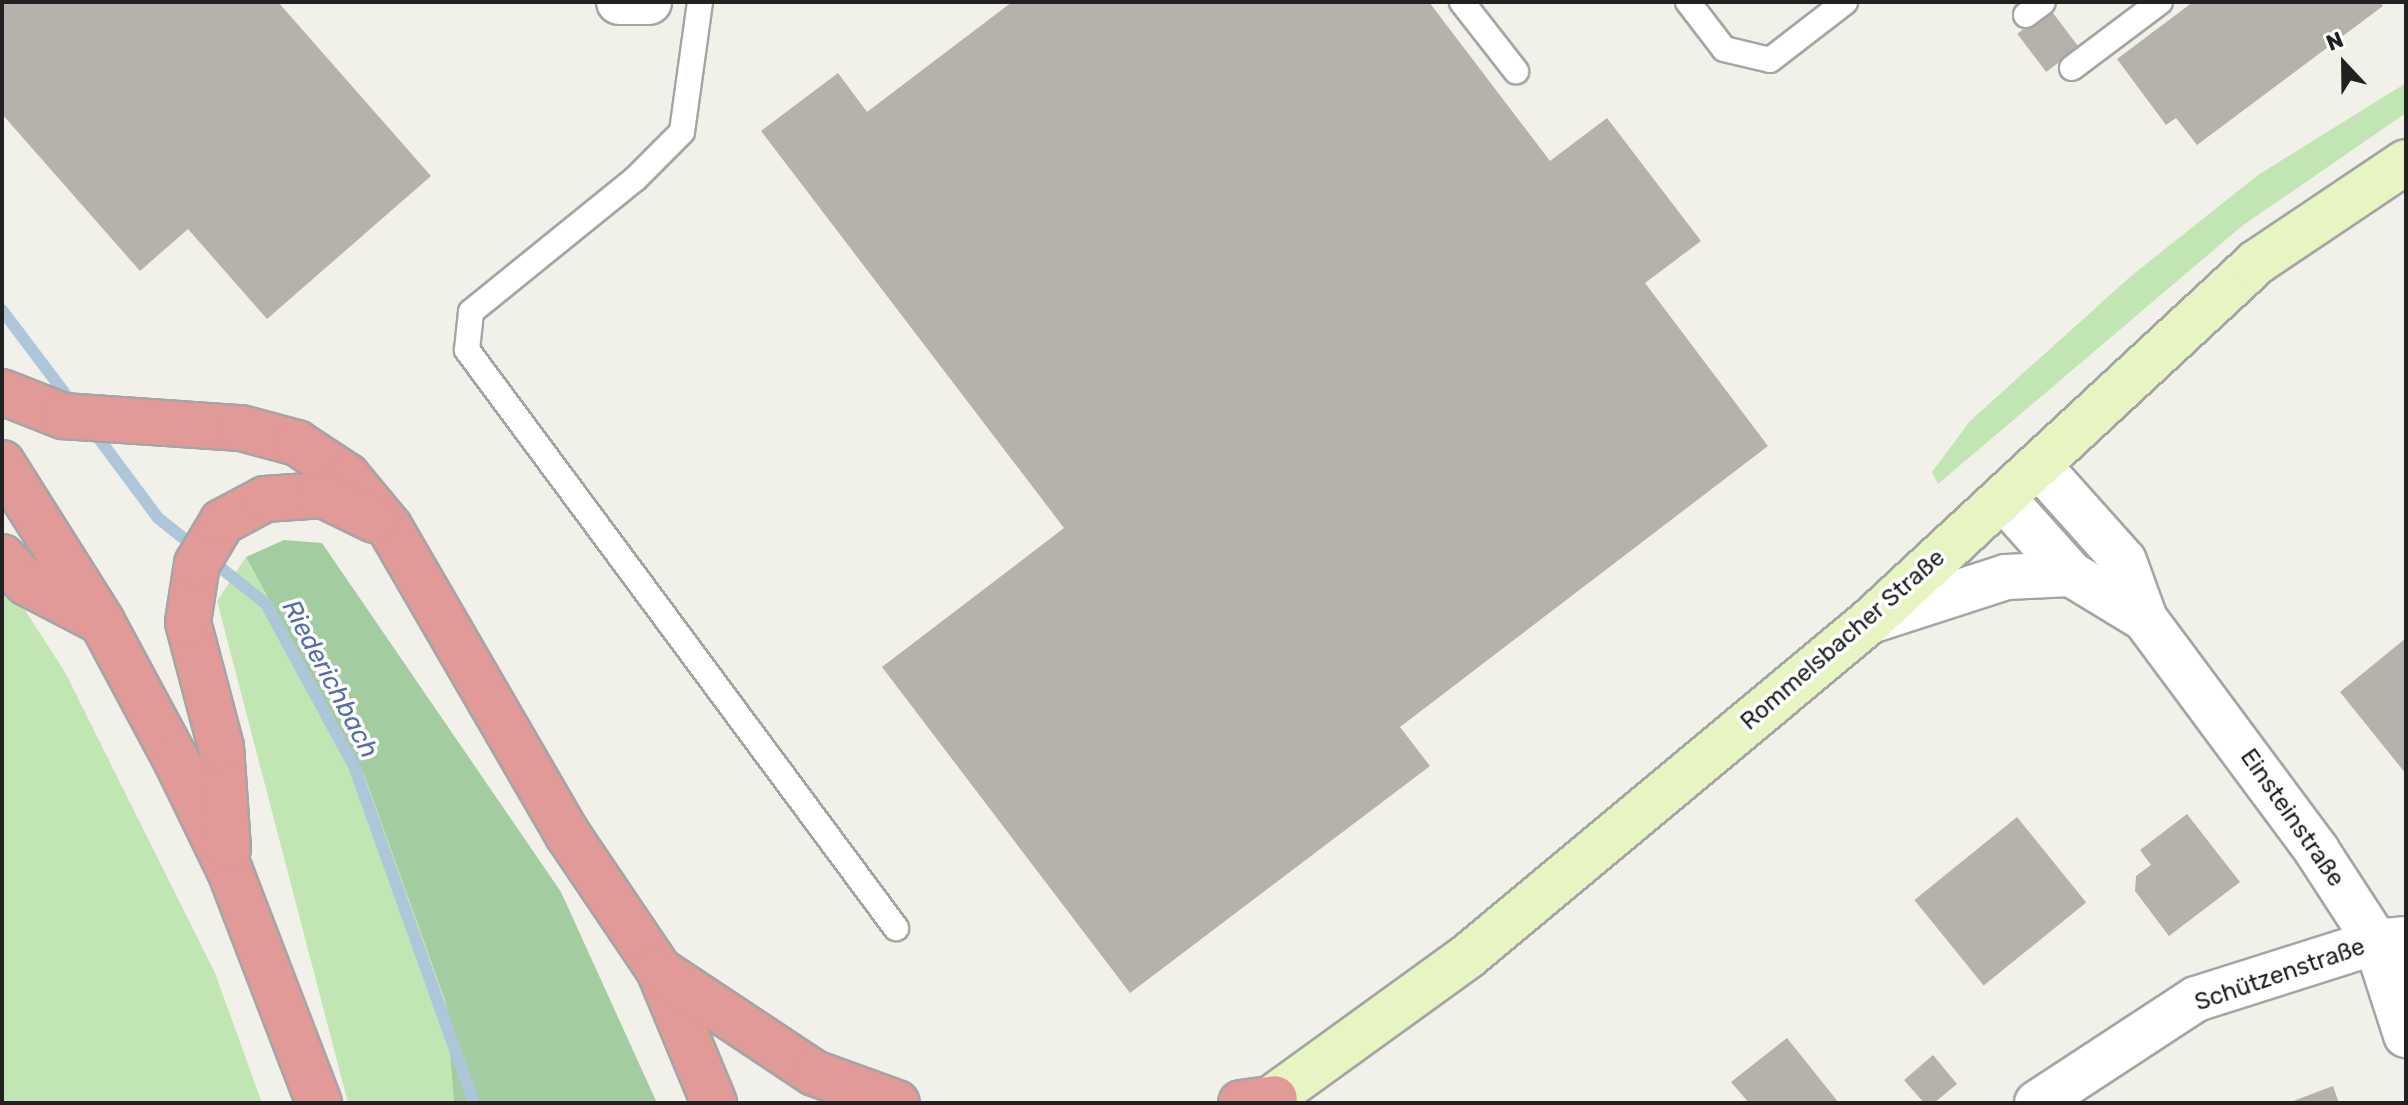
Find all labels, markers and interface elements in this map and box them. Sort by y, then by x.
north arrow [2304,24,2384,104]
text: N [2322,26,2347,57]
street label: Rommelsbacher Straße [1735,543,1951,737]
water label: Riederichbach [275,594,385,764]
street label: Einsteinstraße [2234,744,2350,892]
street label: Schützenstraße [2191,932,2369,1018]

